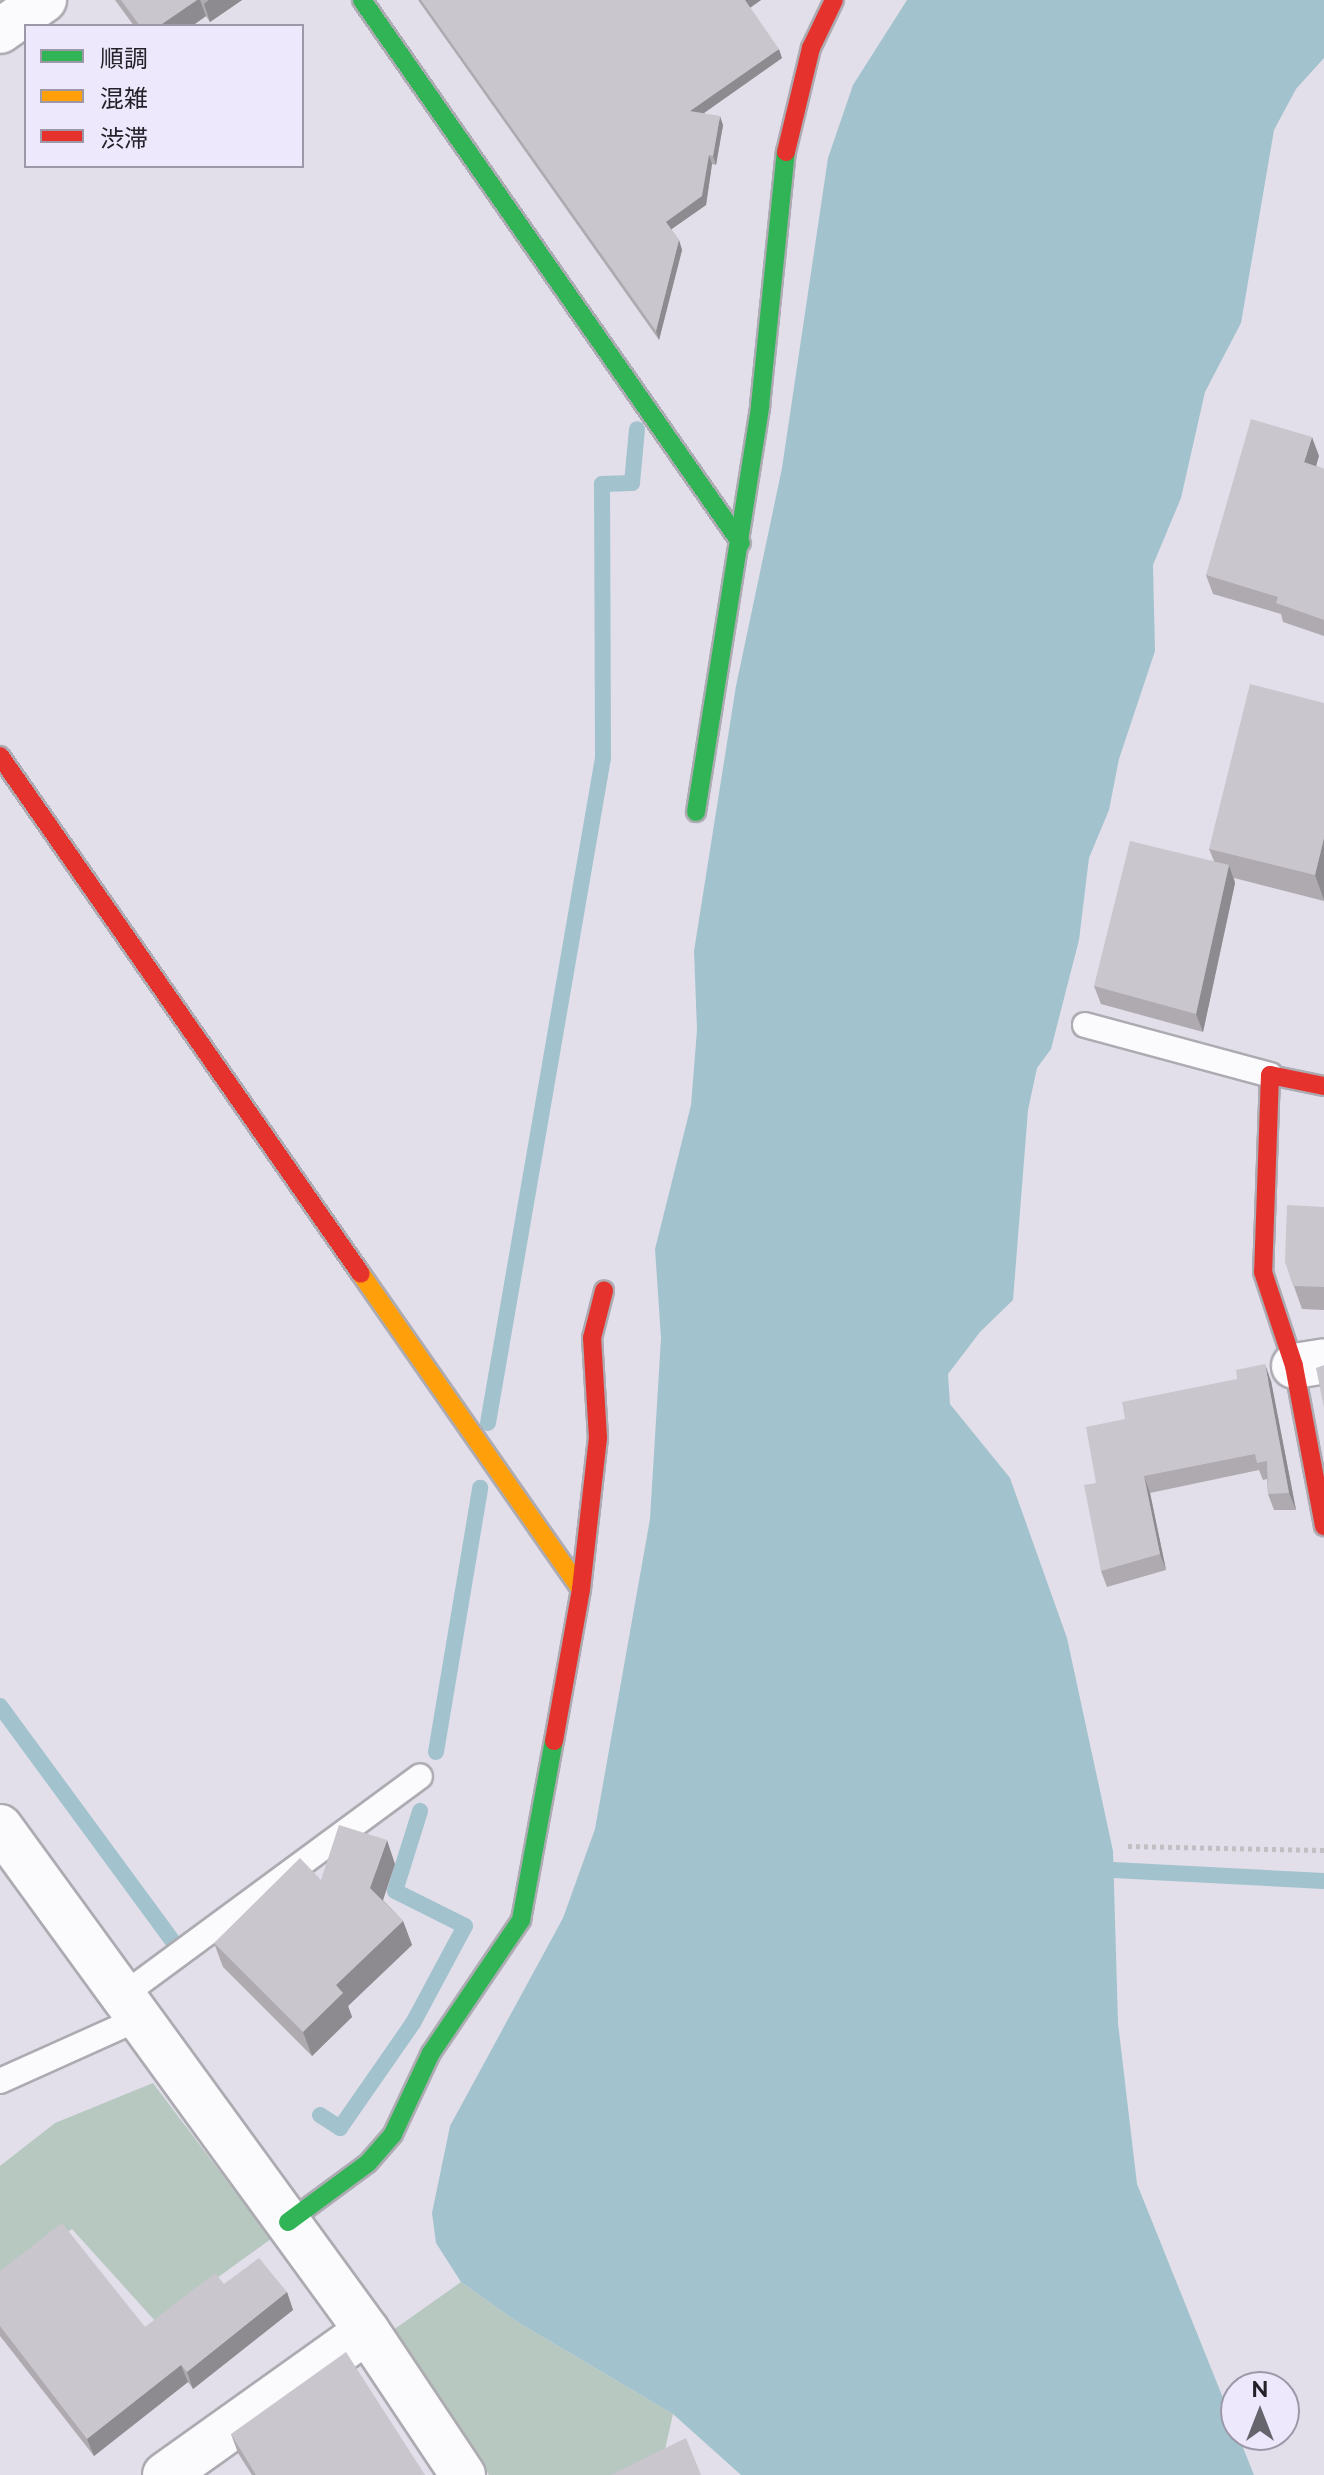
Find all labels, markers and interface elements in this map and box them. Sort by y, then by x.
legend [24,24,304,168]
text: 順調 [100,44,148,73]
text: 混雑 [100,84,148,113]
text: 渋滞 [100,124,148,153]
north arrow [1220,2371,1300,2451]
text: N [1252,2376,1268,2402]

